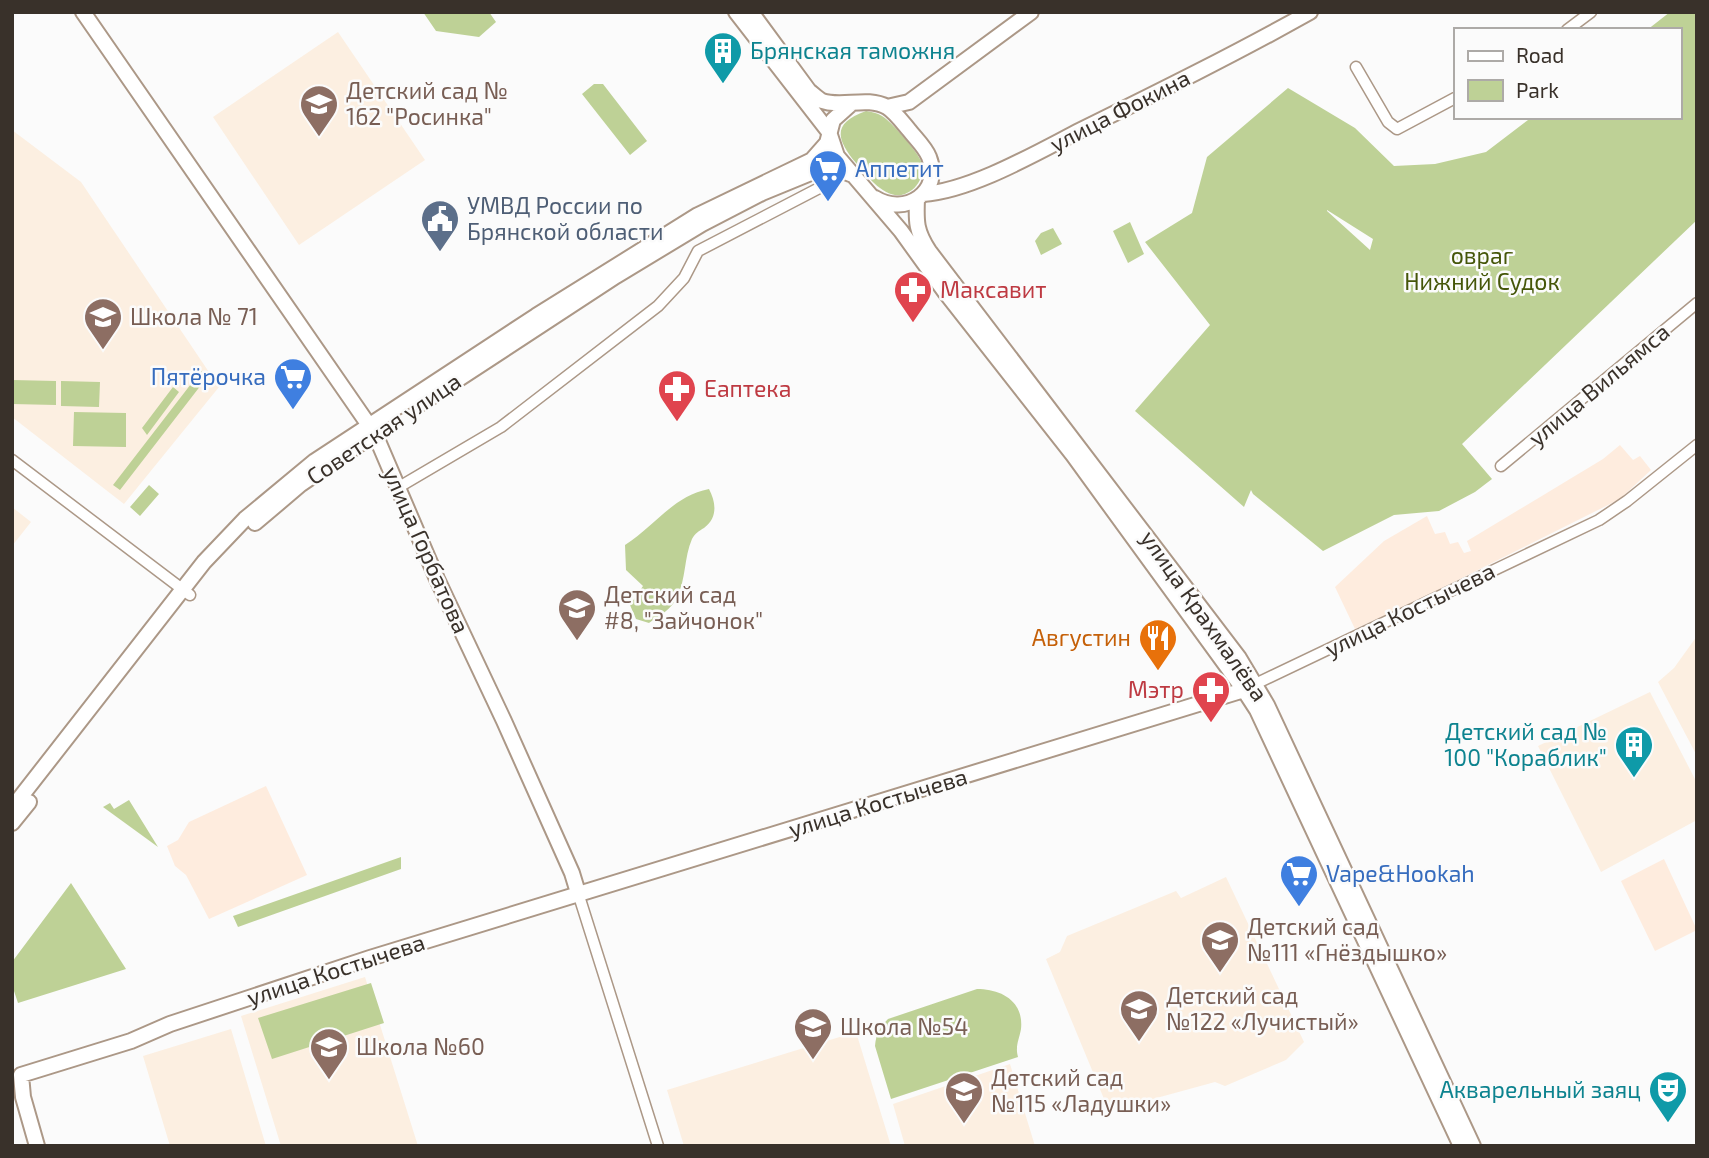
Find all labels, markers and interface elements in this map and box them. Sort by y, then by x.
legend [1454,28,1681,119]
building icon: Брянская таможня [702,30,744,85]
place label: Брянская таможня [750,36,955,64]
text: Road [1516,42,1564,67]
street label: улица Фокина [1045,63,1195,158]
place label: Детский сад № 162 "Росинка" [346,76,508,130]
text: Park [1516,77,1559,102]
school or university icon: Детский сад № 162 "Росинка" [298,83,340,138]
supermarket icon: Аппетит [807,148,849,203]
place label: Аппетит [855,154,944,182]
place label: УМВД России по Брянской области [467,191,663,245]
public building icon: УМВД России по Брянской области [419,198,461,253]
park label: овраг Нижний Судок [1404,241,1560,296]
pharmacy icon: Максавит [892,269,934,324]
place label: Максавит [940,275,1047,303]
school or university icon: Школа № 71 [82,296,124,351]
place label: Школа № 71 [130,302,258,330]
street label: улица Вильямса [1522,317,1675,452]
supermarket icon: Пятёрочка [272,356,314,411]
place label: Пятёрочка [151,362,266,390]
street label: Советская улица [301,366,466,491]
pharmacy icon: Еаптека [656,368,698,423]
place label: Еаптека [704,374,791,402]
street label: улица Горбатова [377,462,476,638]
street label: улица Крахмалёва [1135,525,1274,707]
street label: улица Костычева [1320,556,1499,663]
place label: Детский сад #8, "Зайчонок" [604,580,763,634]
school or university icon: Детский сад #8, "Зайчонок" [556,587,598,642]
restaurant icon: Августин [1137,617,1179,672]
place label: Августин [1032,623,1131,652]
pharmacy icon: Мэтр [1190,669,1232,724]
place label: Мэтр [1128,675,1184,703]
place label: Детский сад № 100 "Кораблик" [1444,717,1607,771]
building icon: Детский сад № 100 "Кораблик" [1613,724,1655,779]
street label: улица Костычева [785,762,971,843]
supermarket icon: Vape&Hookah [1278,853,1320,908]
place label: Vape&Hookah [1326,859,1475,887]
place label: Детский сад №111 «Гнёздышко» [1247,912,1447,966]
school or university icon: Детский сад №111 «Гнёздышко» [1199,919,1241,974]
street label: улица Костычева [243,927,428,1012]
place label: Детский сад №122 «Лучистый» [1166,981,1359,1036]
school or university icon: Детский сад №122 «Лучистый» [1118,988,1160,1043]
school or university icon: Школа №54 [792,1006,834,1061]
place label: Школа №54 [840,1012,968,1040]
school or university icon: Школа №60 [308,1026,350,1081]
place label: Школа №60 [356,1032,485,1060]
place label: Детский сад №115 «Ладушки» [991,1063,1171,1118]
theatre icon: Акварельный заяц [1647,1069,1689,1124]
school or university icon: Детский сад №115 «Ладушки» [943,1070,985,1125]
place label: Акварельный заяц [1439,1075,1641,1103]

